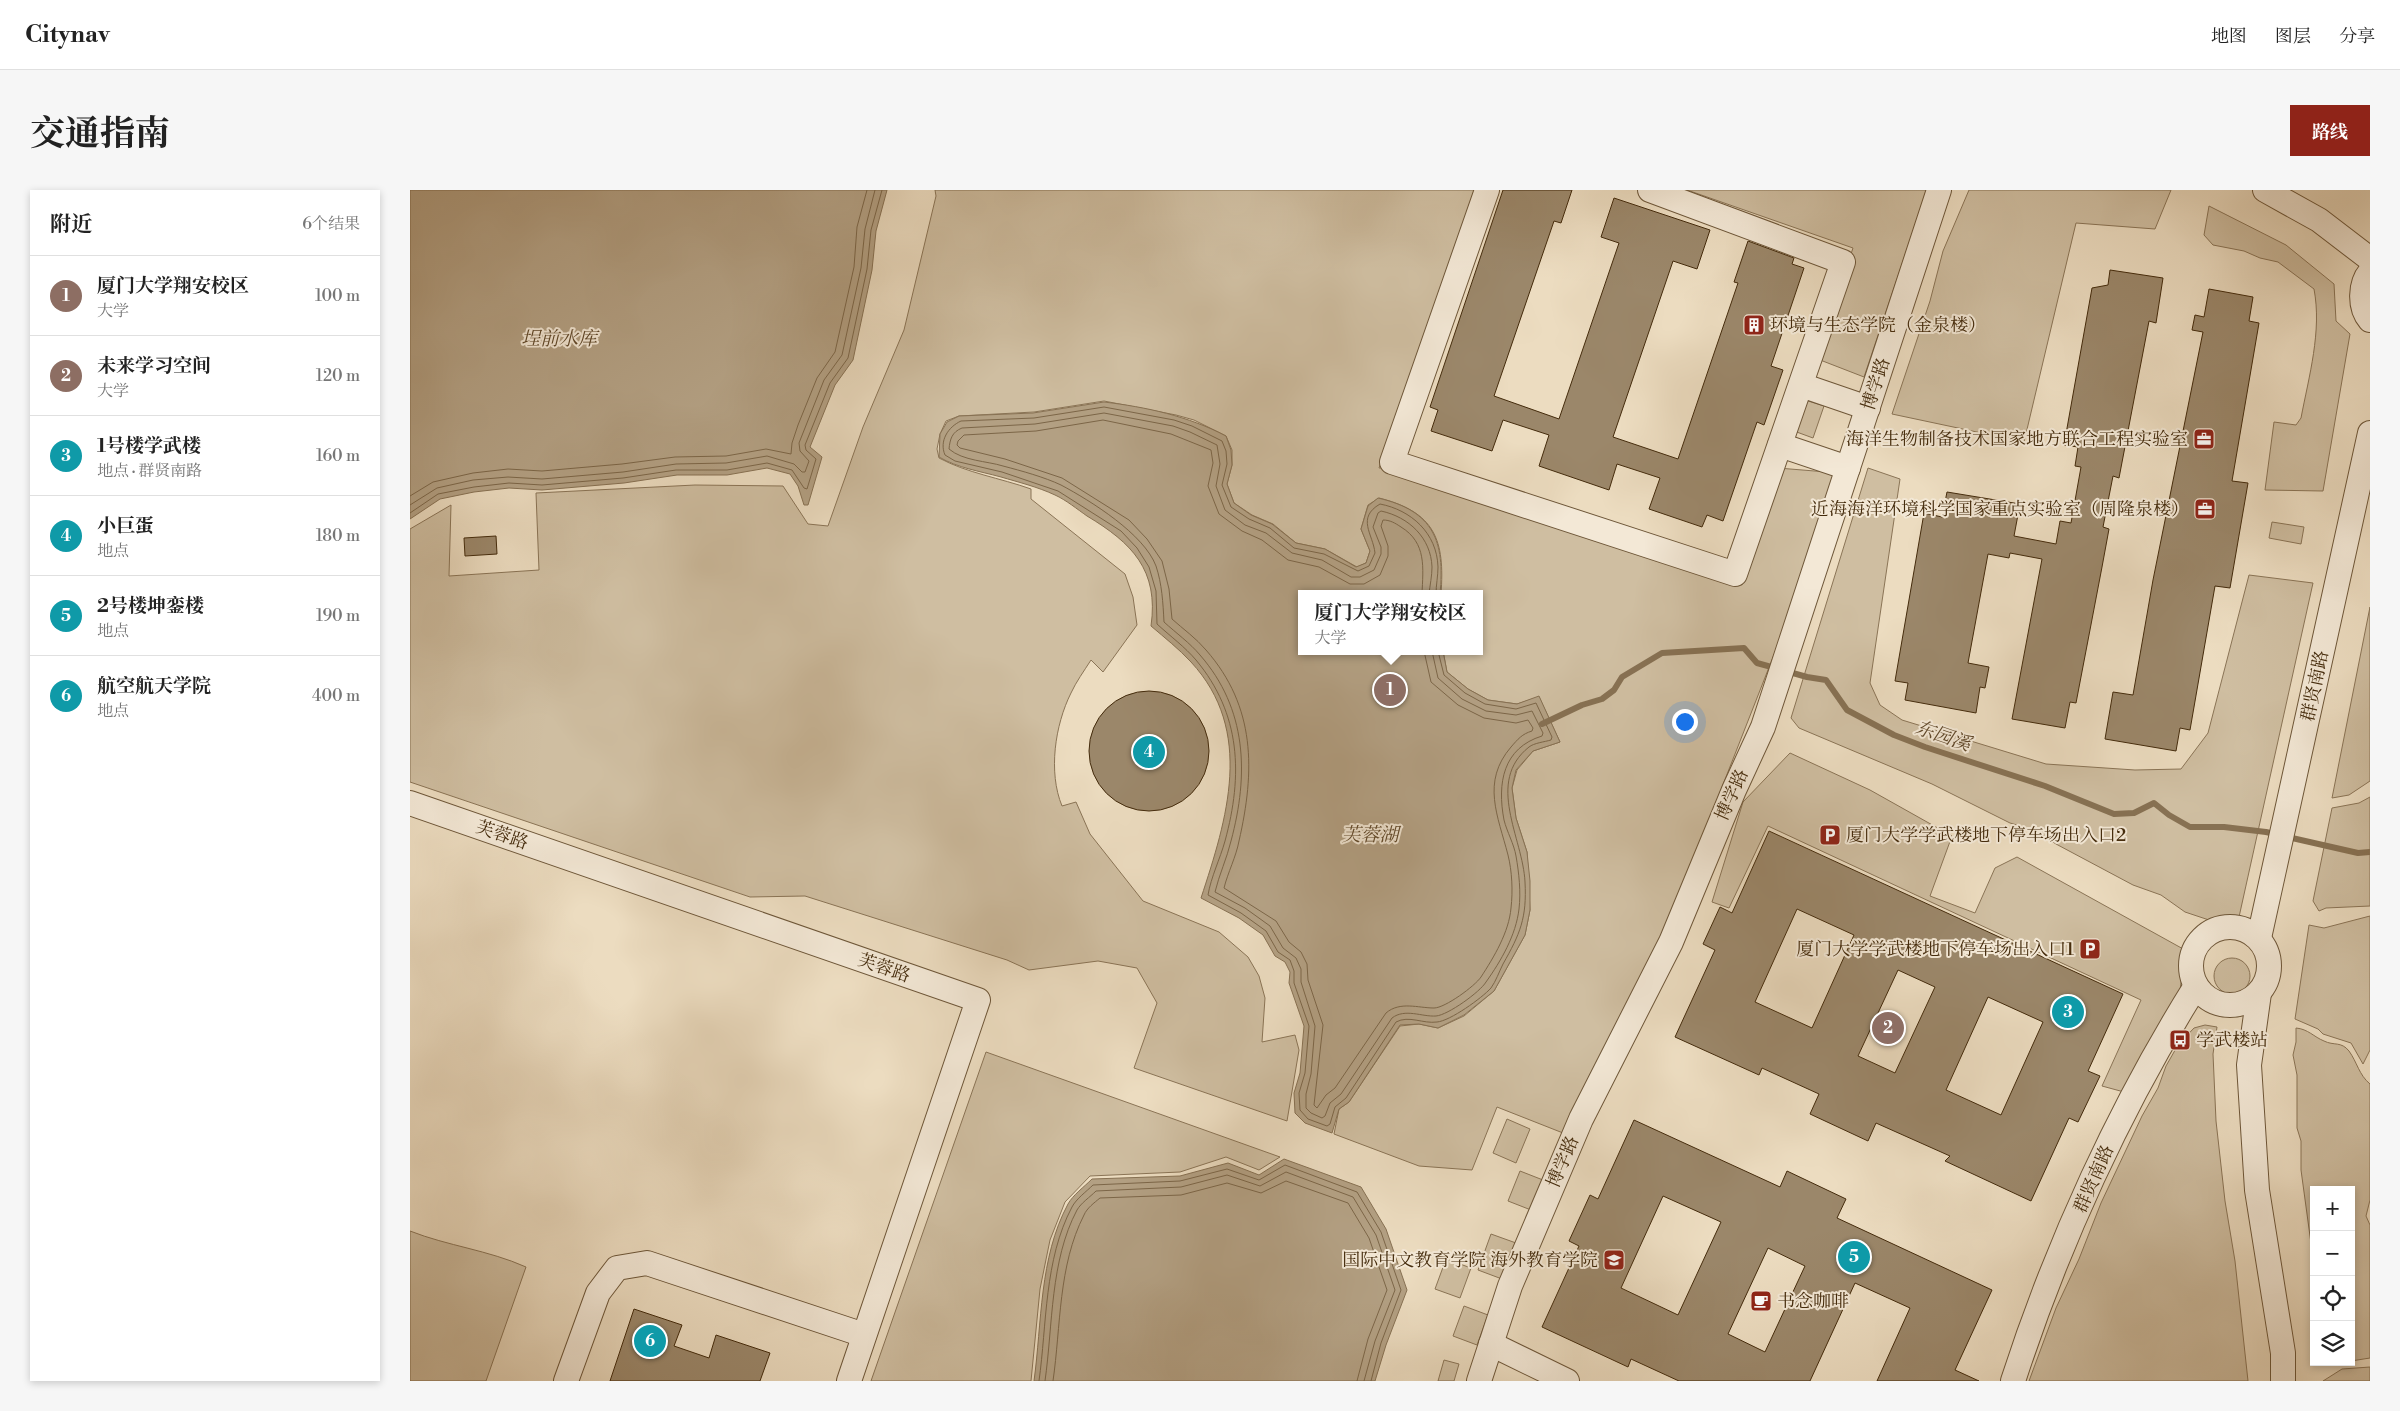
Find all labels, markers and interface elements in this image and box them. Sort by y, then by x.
text: Citynav [25,20,110,50]
text: 地图 [2211,25,2247,48]
text: 图层 [2275,25,2311,48]
text: 分享 [2339,25,2375,48]
button: 路线 [2290,105,2370,156]
text: 交通指南 [30,113,170,156]
text: 附近 [50,212,92,238]
text: 6个结果 [302,214,360,234]
text: 厦门大学翔安校区 [97,274,249,298]
text: 1 [62,286,70,306]
text: 100 m [315,286,360,306]
text: 大学 [97,301,129,321]
building icon: 环境与生态学院（金泉楼） [1742,313,1766,337]
place label: 环境与生态学院（金泉楼） [1770,314,1986,337]
water label: 埕前水库 [521,327,600,351]
text: 未来学习空间 [97,354,211,378]
street label: 博学路 [1857,355,1895,413]
text: 2 [61,366,71,386]
text: 120 m [316,366,360,386]
text: 大学 [97,381,129,401]
office icon: 海洋生物制备技术国家地方联合工程实验室 [2192,427,2216,451]
place label: 海洋生物制备技术国家地方联合工程实验室 [1846,428,2188,451]
text: 1号楼学武楼 [97,434,201,458]
text: 3 [61,446,71,466]
text: 160 m [316,446,360,466]
text: 地点 · 群贤南路 [97,461,202,481]
office icon: 近海海洋环境科学国家重点实验室（周隆泉楼） [2193,497,2217,521]
place label: 近海海洋环境科学国家重点实验室（周隆泉楼） [1811,498,2189,521]
text: 小巨蛋 [97,514,154,538]
text: 4 [61,526,71,546]
text: 180 m [316,526,360,546]
text: 地点 [97,541,129,561]
popup [1298,590,1483,655]
text: 2号楼坤銮楼 [97,594,204,618]
text: 厦门大学翔安校区 [1314,601,1467,625]
text: 5 [61,606,71,626]
text: 190 m [316,606,360,626]
text: 地点 [97,621,129,641]
text: 大学 [1314,628,1347,648]
street label: 群贤南路 [2296,648,2334,724]
pin: 1 [1374,671,1406,709]
text: 航空航天学院 [97,674,211,698]
text: 6 [61,686,71,706]
text: 400 m [312,686,360,706]
text: 地点 [97,701,129,721]
your location [1672,709,1698,735]
water label: 东园溪 [1912,715,1976,757]
pin: 4 [1133,733,1165,771]
street label: 博学路 [1711,766,1753,824]
street label: 芙蓉路 [473,815,531,855]
water label: 芙蓉湖 [1341,823,1401,847]
parking icon: 厦门大学学武楼地下停车场出入口2 [1818,823,1842,847]
place label: 厦门大学学武楼地下停车场出入口2 [1846,824,2126,847]
parking icon: 厦门大学学武楼地下停车场出入口1 [2078,937,2102,961]
place label: 厦门大学学武楼地下停车场出入口1 [1796,938,2074,961]
street label: 芙蓉路 [855,948,913,988]
pin: 3 [2052,993,2084,1031]
pin: 2 [1872,1009,1904,1047]
bus stop icon: 学武楼站 [2168,1028,2192,1052]
place label: 学武楼站 [2196,1029,2268,1052]
street label: 博学路 [1542,1133,1584,1191]
street label: 群贤南路 [2069,1141,2119,1217]
map controls [2310,1186,2355,1366]
button: + [2310,1186,2355,1231]
button: − [2310,1231,2355,1276]
pin: 5 [1838,1238,1870,1276]
school or university icon: 国际中文教育学院 海外教育学院 [1602,1248,1626,1272]
place label: 国际中文教育学院 海外教育学院 [1342,1249,1598,1272]
button: locate [2310,1276,2355,1321]
cafe icon: 书念咖啡 [1749,1289,1773,1313]
place label: 书念咖啡 [1777,1290,1849,1313]
button: layers [2310,1321,2355,1366]
pin: 6 [634,1322,666,1360]

